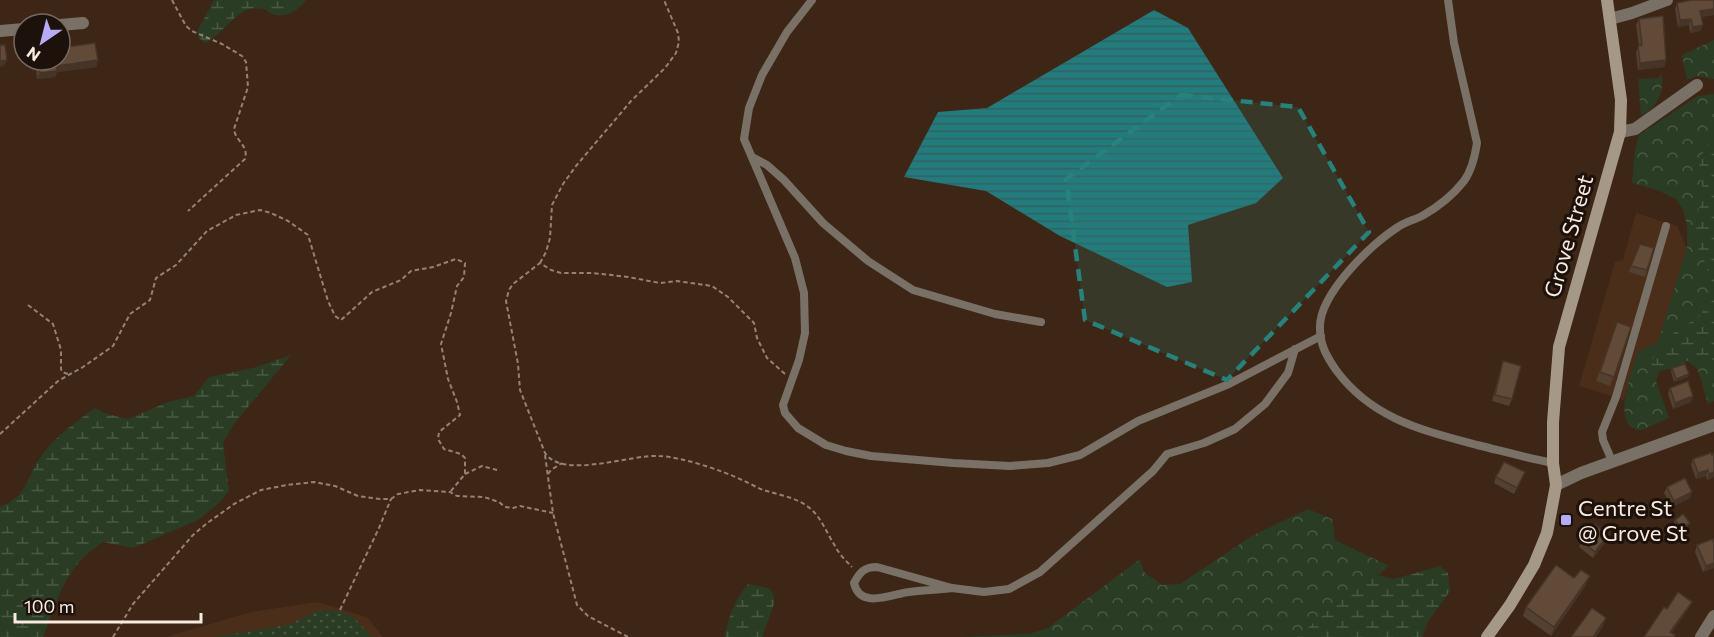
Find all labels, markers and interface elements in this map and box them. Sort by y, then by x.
north arrow [12,12,72,72]
text: N [23,43,43,66]
street label: Grove Street [1538,172,1598,300]
place label: Centre St @ Grove St [1578,494,1687,546]
marker: Centre St @ Grove St [1559,513,1573,527]
scale bar [15,586,201,624]
text: 100 m [24,595,74,617]

